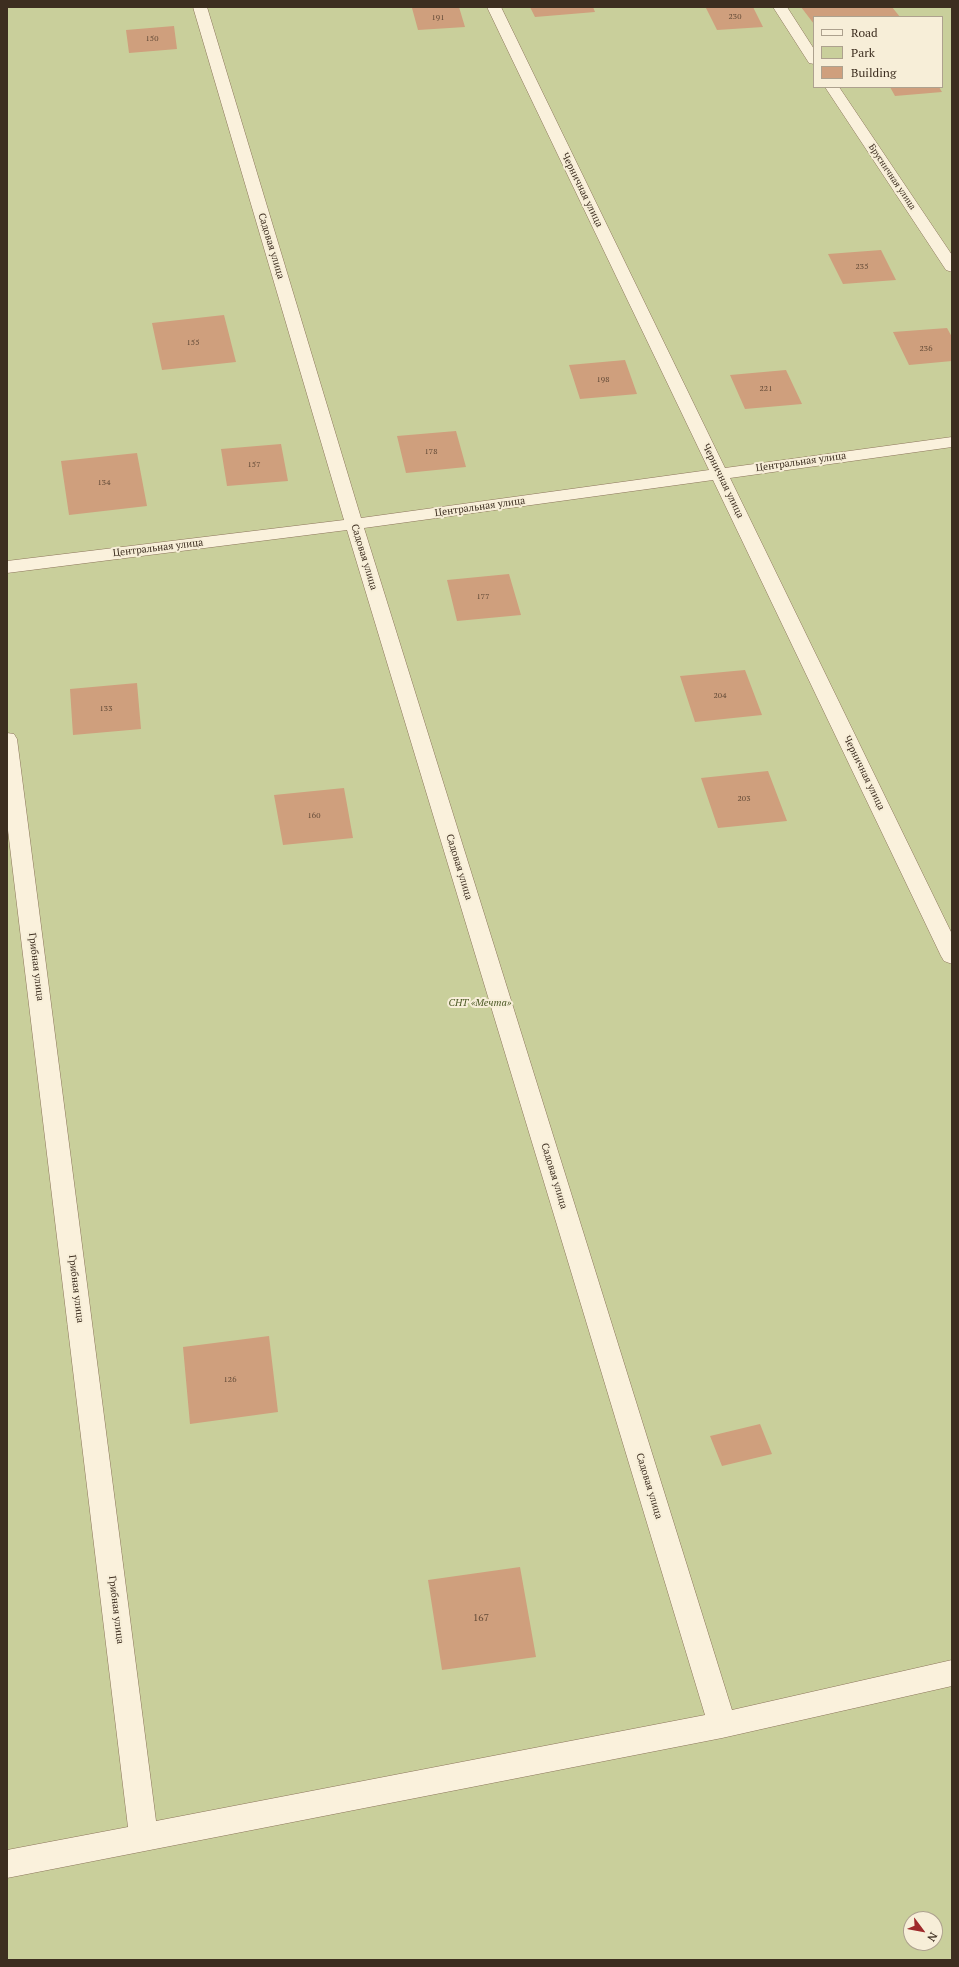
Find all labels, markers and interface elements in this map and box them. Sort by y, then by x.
house number: 230 [729,12,741,22]
house number: 191 [432,13,444,23]
legend [813,16,943,88]
text: Road [851,25,878,40]
house number: 150 [146,34,158,44]
text: Park [851,45,875,60]
text: Building [851,65,896,80]
street label: Брусничная улица [866,142,918,212]
street label: Черничная улица [559,151,605,229]
street label: Садовая улица [255,212,287,280]
house number: 235 [856,262,868,272]
house number: 155 [187,338,199,348]
house number: 236 [920,344,932,354]
house number: 198 [597,375,609,385]
house number: 221 [760,384,772,394]
street label: Черничная улица [700,442,746,520]
house number: 178 [425,447,437,457]
street label: Центральная улица [755,450,847,474]
house number: 157 [248,460,260,470]
house number: 134 [98,478,110,488]
street label: Центральная улица [434,495,526,519]
street label: Садовая улица [348,523,380,591]
street label: Центральная улица [112,536,204,560]
house number: 177 [477,592,489,602]
house number: 204 [714,691,726,701]
house number: 133 [100,704,112,714]
street label: Черничная улица [841,734,887,812]
house number: 203 [738,794,750,804]
house number: 160 [308,811,320,821]
street label: Садовая улица [443,833,475,901]
street label: Грибная улица [26,932,46,1002]
park label: СНТ «Мечта» [449,997,511,1009]
street label: Садовая улица [538,1142,570,1210]
street label: Грибная улица [66,1254,86,1324]
house number: 126 [224,1375,236,1385]
street label: Садовая улица [633,1452,665,1520]
street label: Грибная улица [106,1575,126,1645]
house number: 167 [473,1612,489,1624]
north arrow [903,1911,943,1951]
text: N [924,1930,940,1944]

